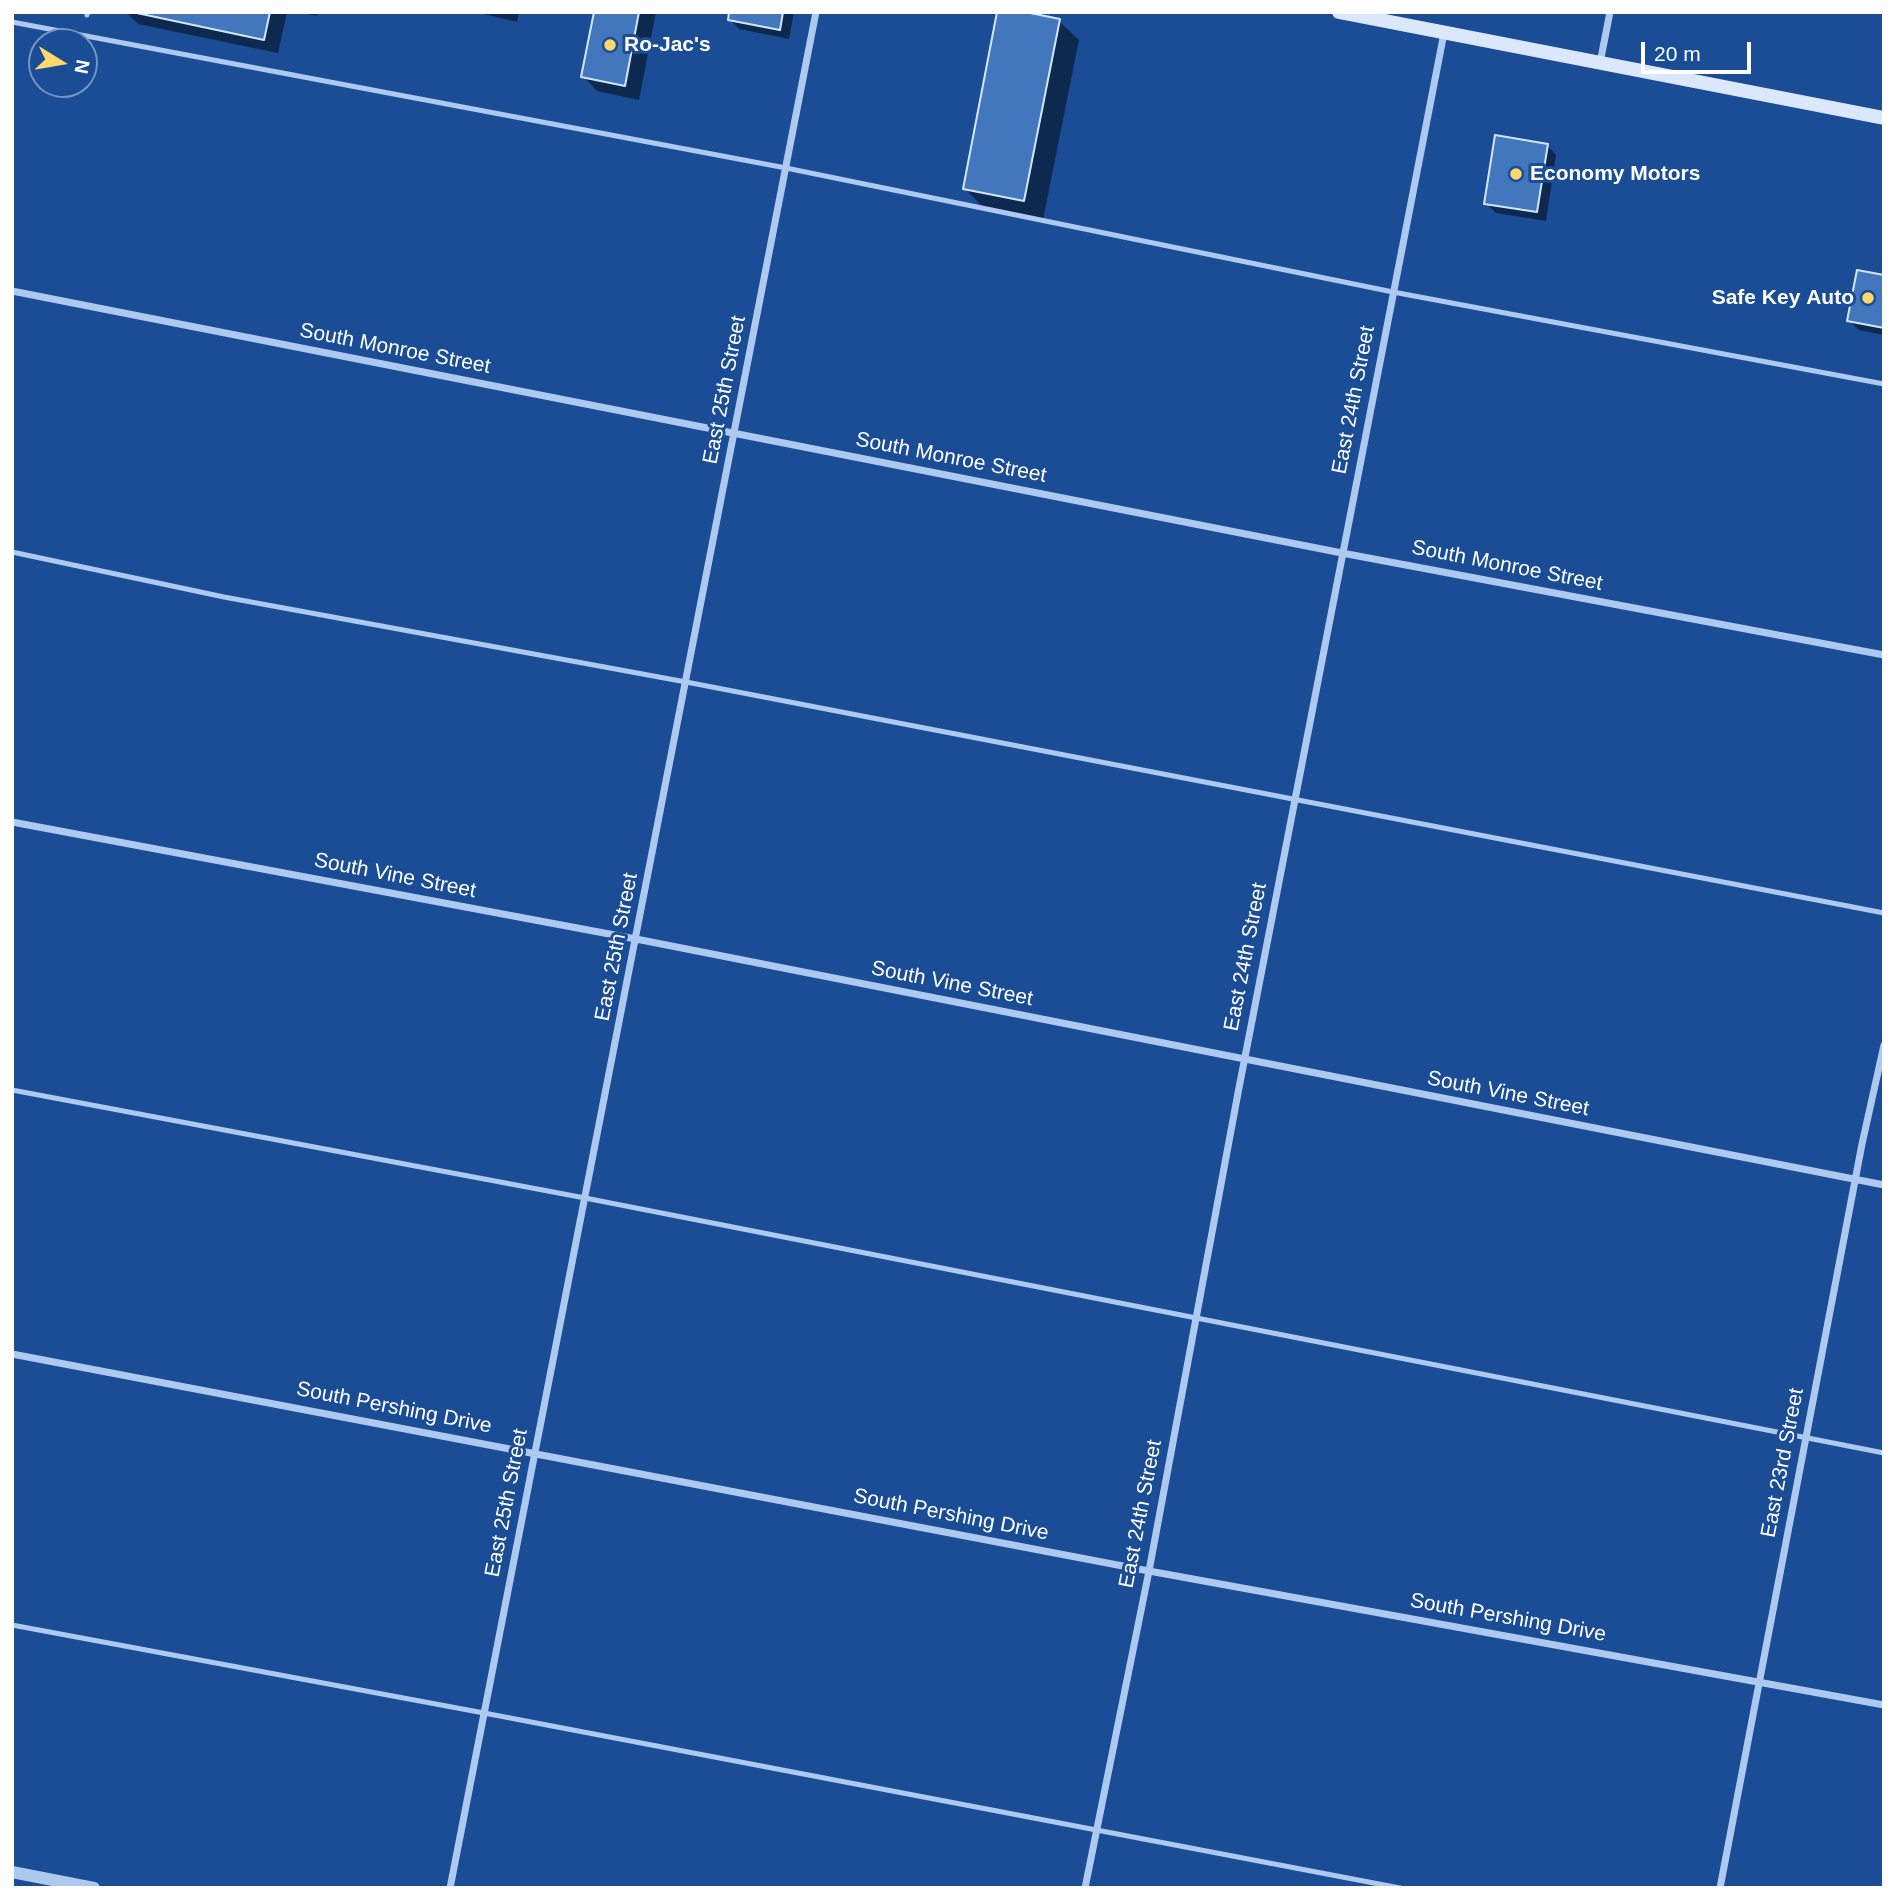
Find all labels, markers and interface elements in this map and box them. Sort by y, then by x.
north arrow [28,28,98,98]
scale bar [1644,28,1754,72]
place label: Ro-Jac's [624,32,711,58]
marker: Ro-Jac's [602,37,618,53]
text: 20 m [1654,42,1701,65]
text: N [71,58,94,75]
place label: Economy Motors [1530,161,1700,187]
marker: Economy Motors [1508,166,1524,182]
place label: Safe Key Auto [1712,285,1854,311]
marker: Safe Key Auto [1860,290,1876,306]
street label: East 25th Street [698,314,752,466]
street label: South Monroe Street [297,318,493,380]
street label: East 24th Street [1327,324,1381,476]
street label: South Monroe Street [853,427,1049,489]
street label: South Monroe Street [1409,535,1605,597]
street label: South Vine Street [312,848,478,904]
street label: East 25th Street [590,871,644,1023]
street label: East 24th Street [1219,881,1273,1033]
street label: South Vine Street [869,956,1035,1012]
street label: South Vine Street [1425,1066,1591,1122]
street label: South Pershing Drive [294,1377,494,1439]
street label: East 23rd Street [1756,1386,1810,1540]
street label: East 25th Street [480,1427,534,1579]
street label: East 24th Street [1114,1438,1168,1590]
street label: South Pershing Drive [851,1484,1051,1546]
street label: South Pershing Drive [1408,1588,1608,1648]

